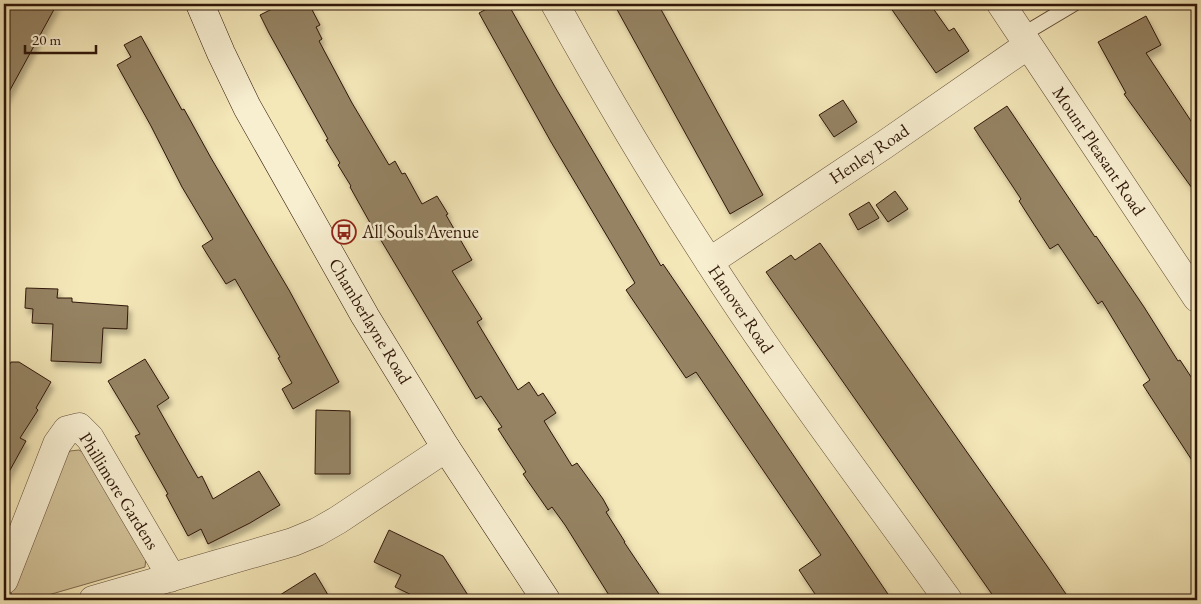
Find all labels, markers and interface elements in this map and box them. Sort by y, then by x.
scale bar [25,22,96,54]
text: 20 m [32,30,61,49]
street label: Mount Pleasant Road [1048,82,1152,220]
street label: Henley Road [824,118,914,189]
bus stop icon: All Souls Avenue [331,219,357,245]
place label: All Souls Avenue [361,220,479,243]
street label: Chamberlayne Road [324,254,417,389]
street label: Hanover Road [703,260,780,358]
street label: Phillimore Gardens [74,428,165,554]

